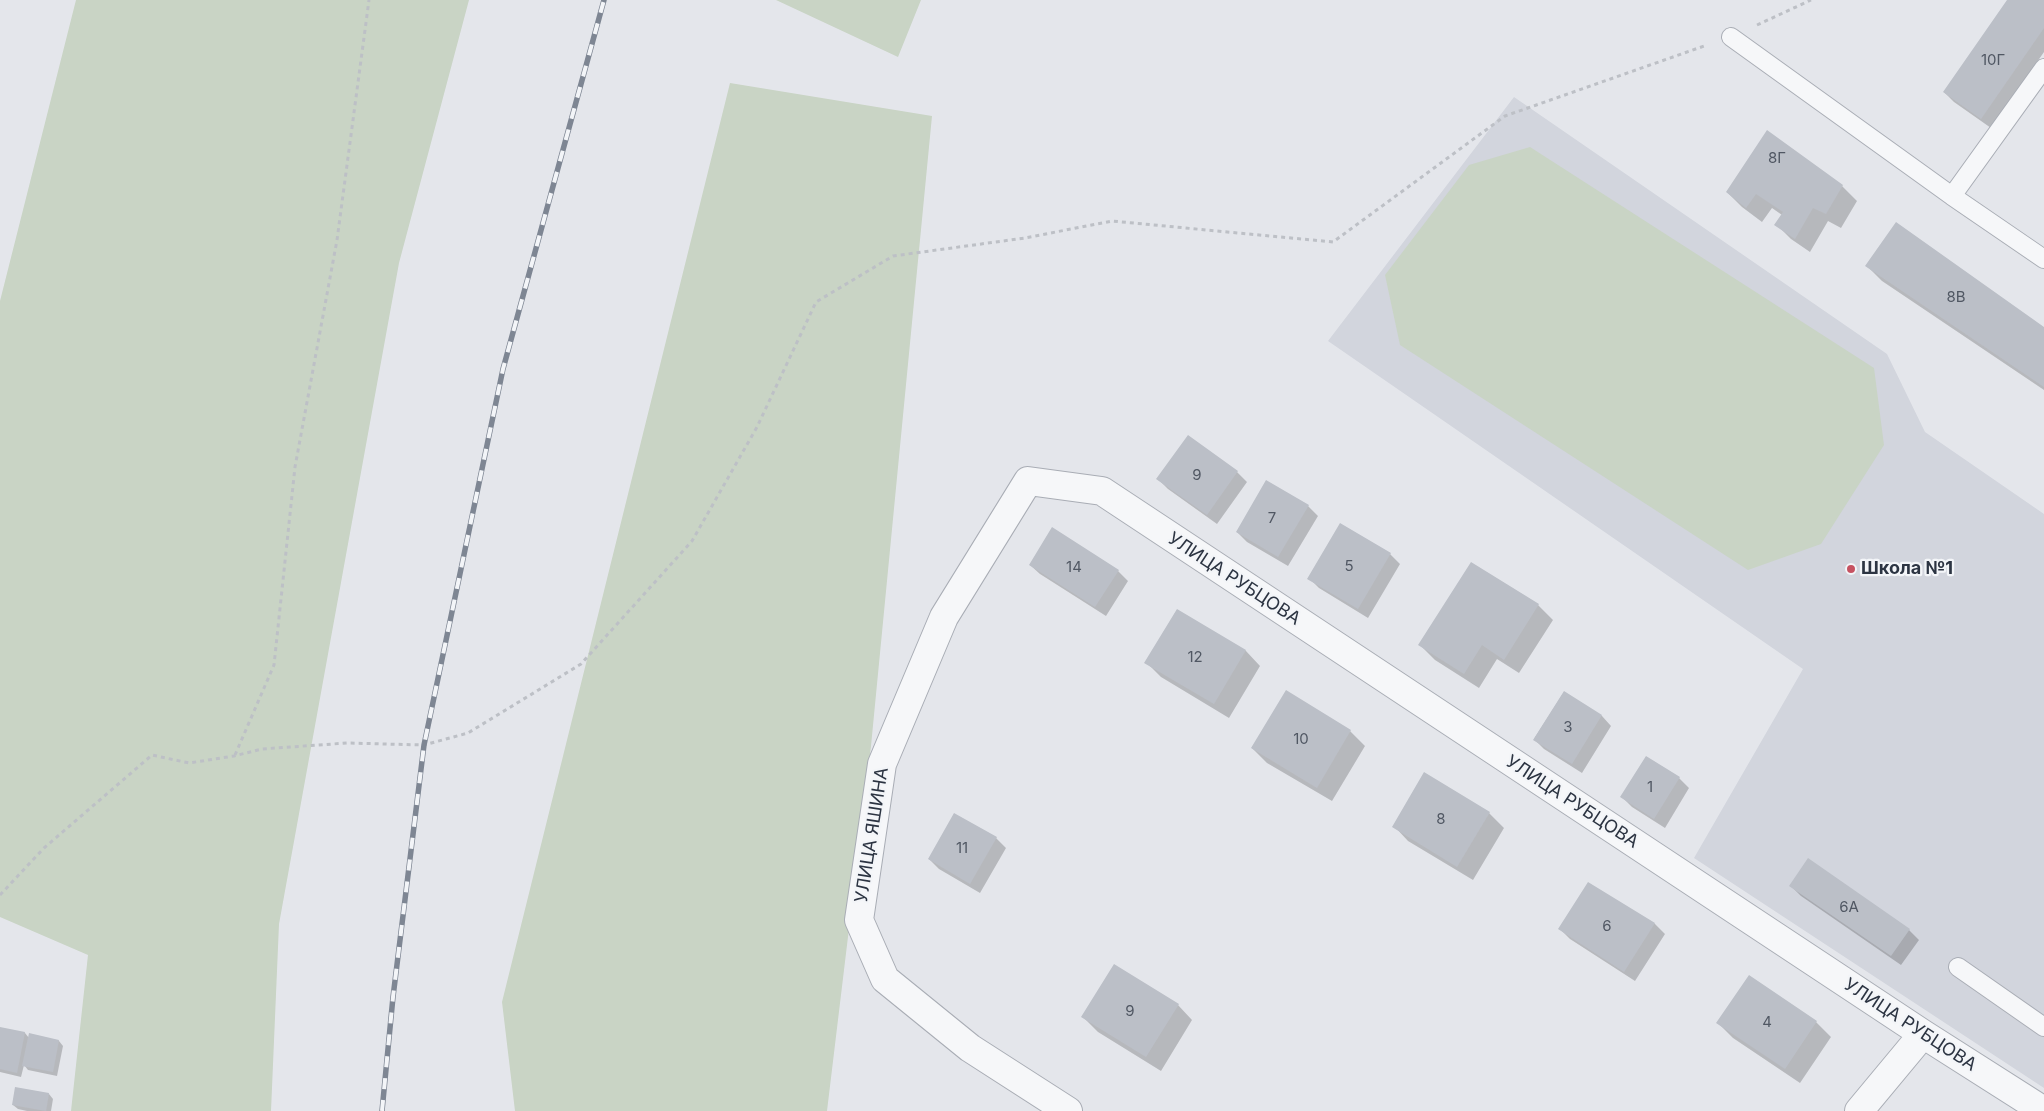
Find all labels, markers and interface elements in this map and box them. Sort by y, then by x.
house number: 10Г [1981,51,2005,69]
house number: 8Г [1768,149,1786,167]
house number: 8В [1946,288,1966,306]
house number: 9 [1192,466,1202,484]
house number: 7 [1268,509,1276,527]
street label: УЛИЦА РУБЦОВА [1163,528,1305,630]
house number: 5 [1344,557,1354,575]
house number: 14 [1066,558,1082,576]
place label: Школа №1 [1861,558,1953,580]
marker: Школа №1 [1845,563,1857,575]
house number: 12 [1187,648,1203,666]
house number: 3 [1563,718,1573,736]
house number: 10 [1293,730,1309,748]
street label: УЛИЦА РУБЦОВА [1501,751,1643,853]
street label: УЛИЦА ЯШИНА [851,766,893,904]
house number: 1 [1647,778,1653,796]
house number: 8 [1436,810,1446,828]
house number: 11 [956,839,968,857]
house number: 6А [1839,898,1859,916]
house number: 6 [1602,917,1612,935]
street label: УЛИЦА РУБЦОВА [1839,974,1981,1076]
house number: 9 [1125,1002,1135,1020]
house number: 4 [1762,1013,1772,1031]

